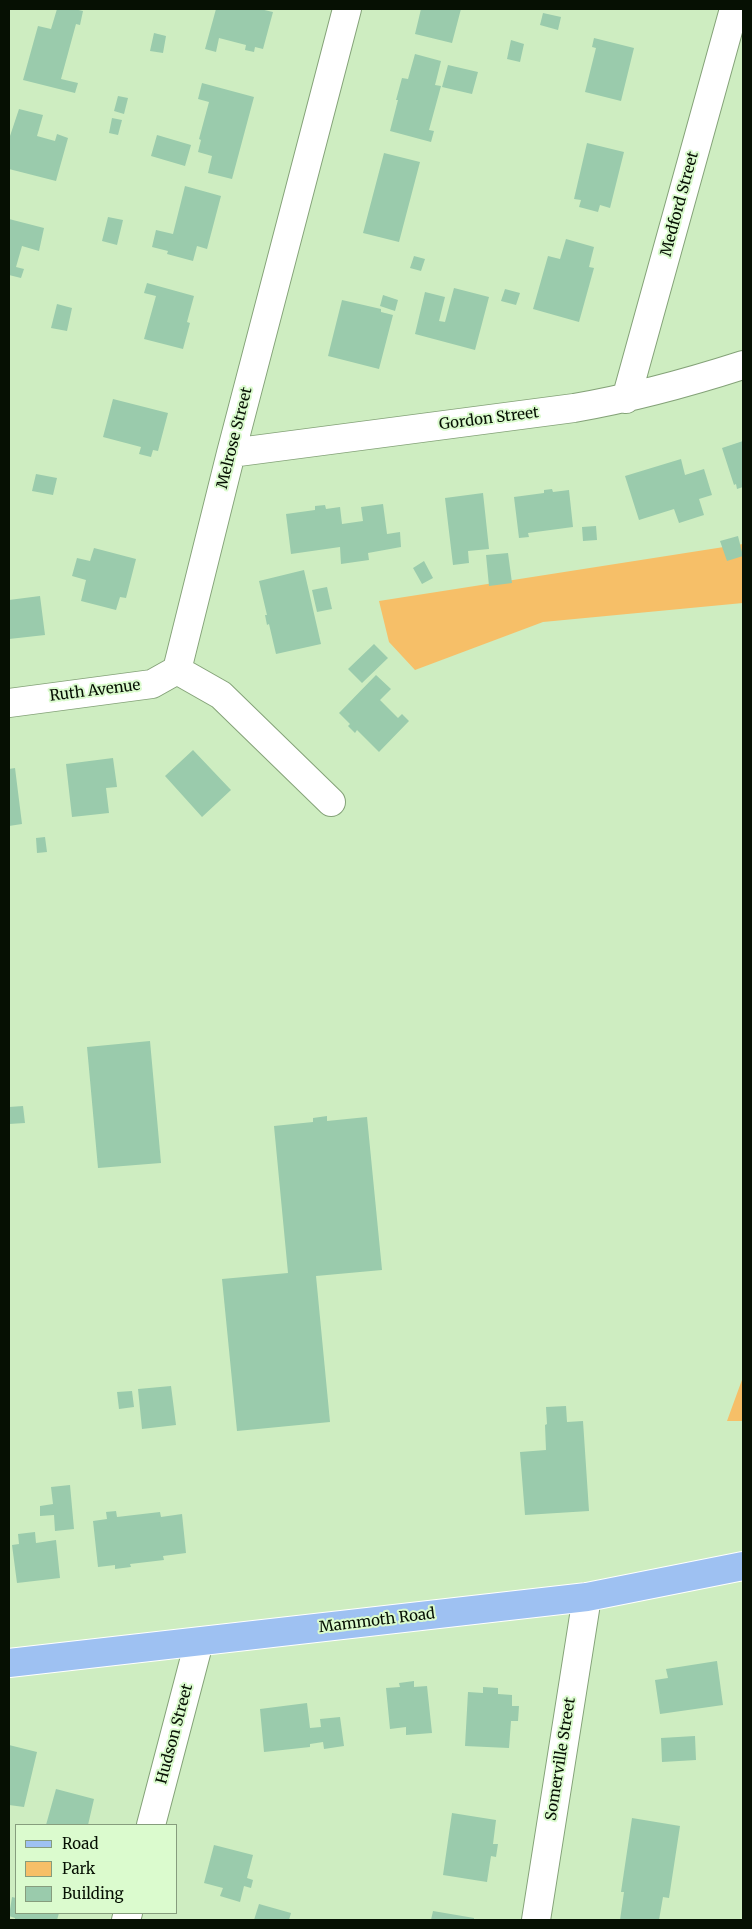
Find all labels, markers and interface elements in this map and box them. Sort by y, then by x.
street label: Medford Street [657,150,703,258]
street label: Melrose Street [214,385,256,491]
street label: Gordon Street [438,404,540,434]
street label: Ruth Avenue [49,677,141,705]
street label: Mammoth Road [318,1605,436,1637]
street label: Hudson Street [153,1682,197,1786]
street label: Somerville Street [542,1696,580,1822]
legend [15,1824,178,1914]
text: Road [62,1834,98,1853]
text: Park [62,1859,95,1878]
text: Building [62,1884,124,1903]

